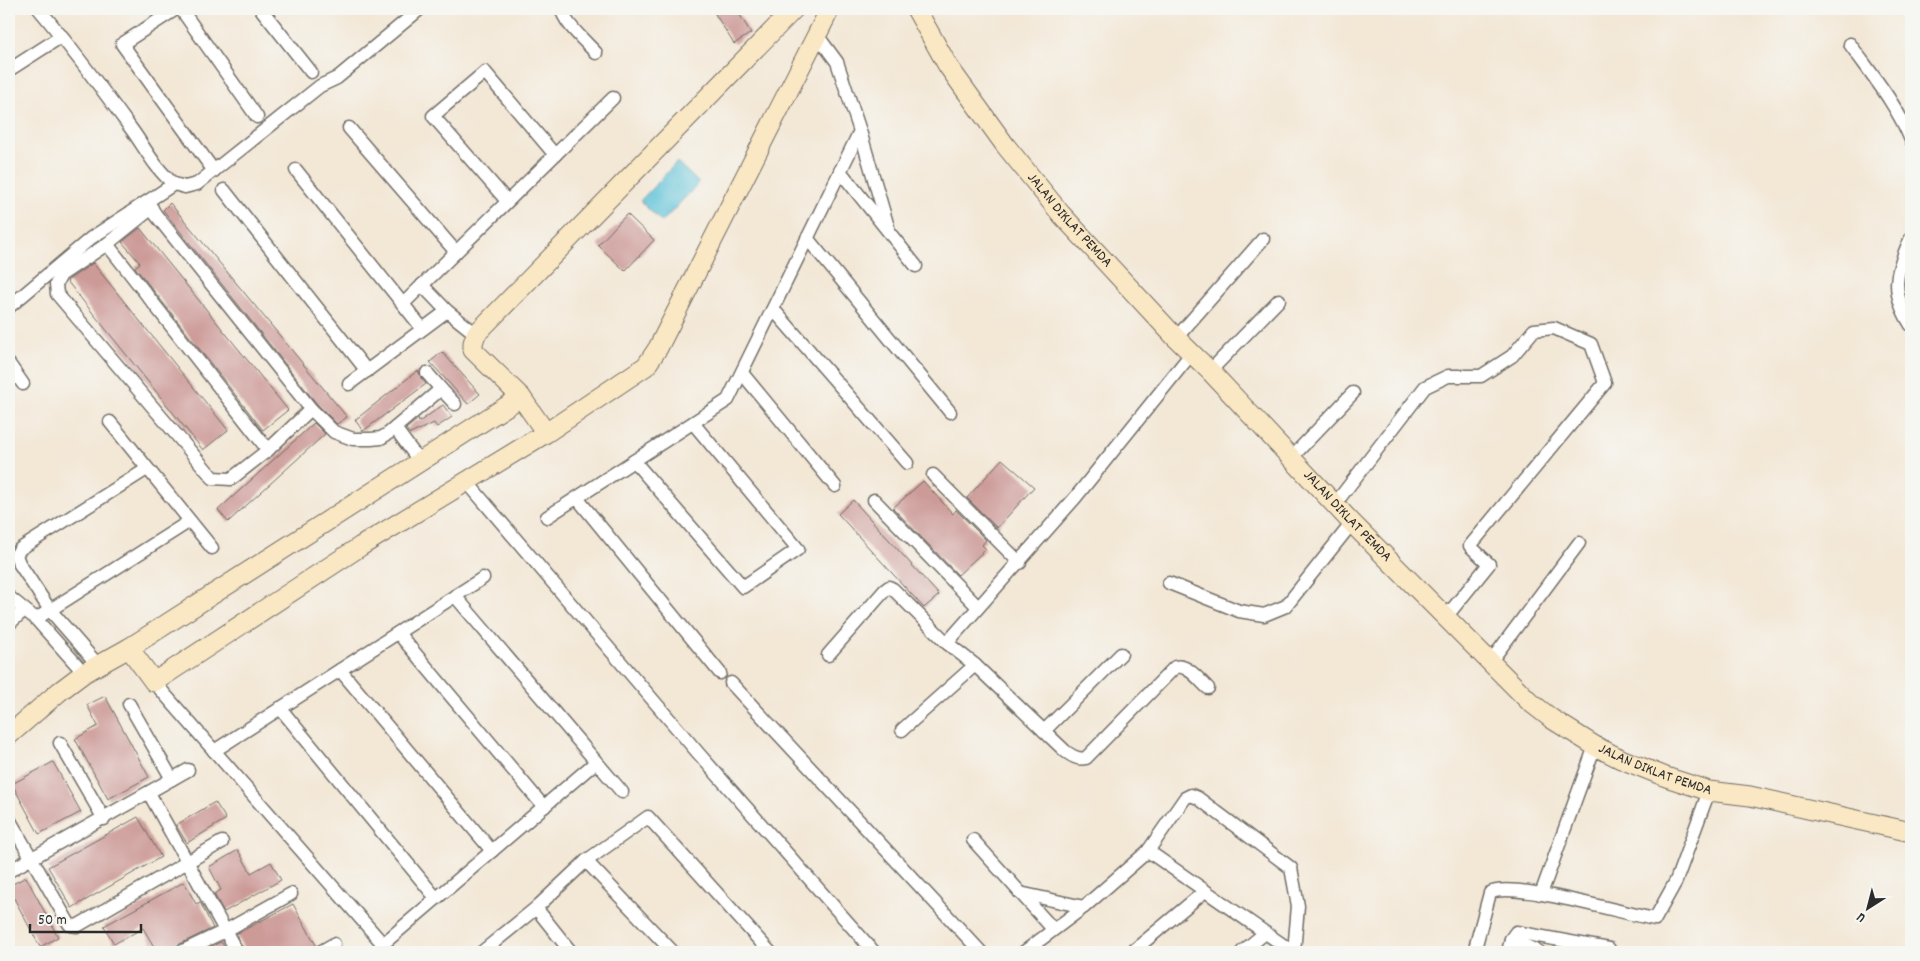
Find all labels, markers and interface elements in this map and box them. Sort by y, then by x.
street label: JALAN DIKLAT PEMDA [1021,168,1117,273]
street label: JALAN DIKLAT PEMDA [1297,466,1396,568]
street label: JALAN DIKLAT PEMDA [1594,738,1715,802]
north arrow [1842,884,1892,934]
scale bar [30,901,141,933]
text: U [1853,907,1870,927]
text: 50 m [38,910,67,932]

